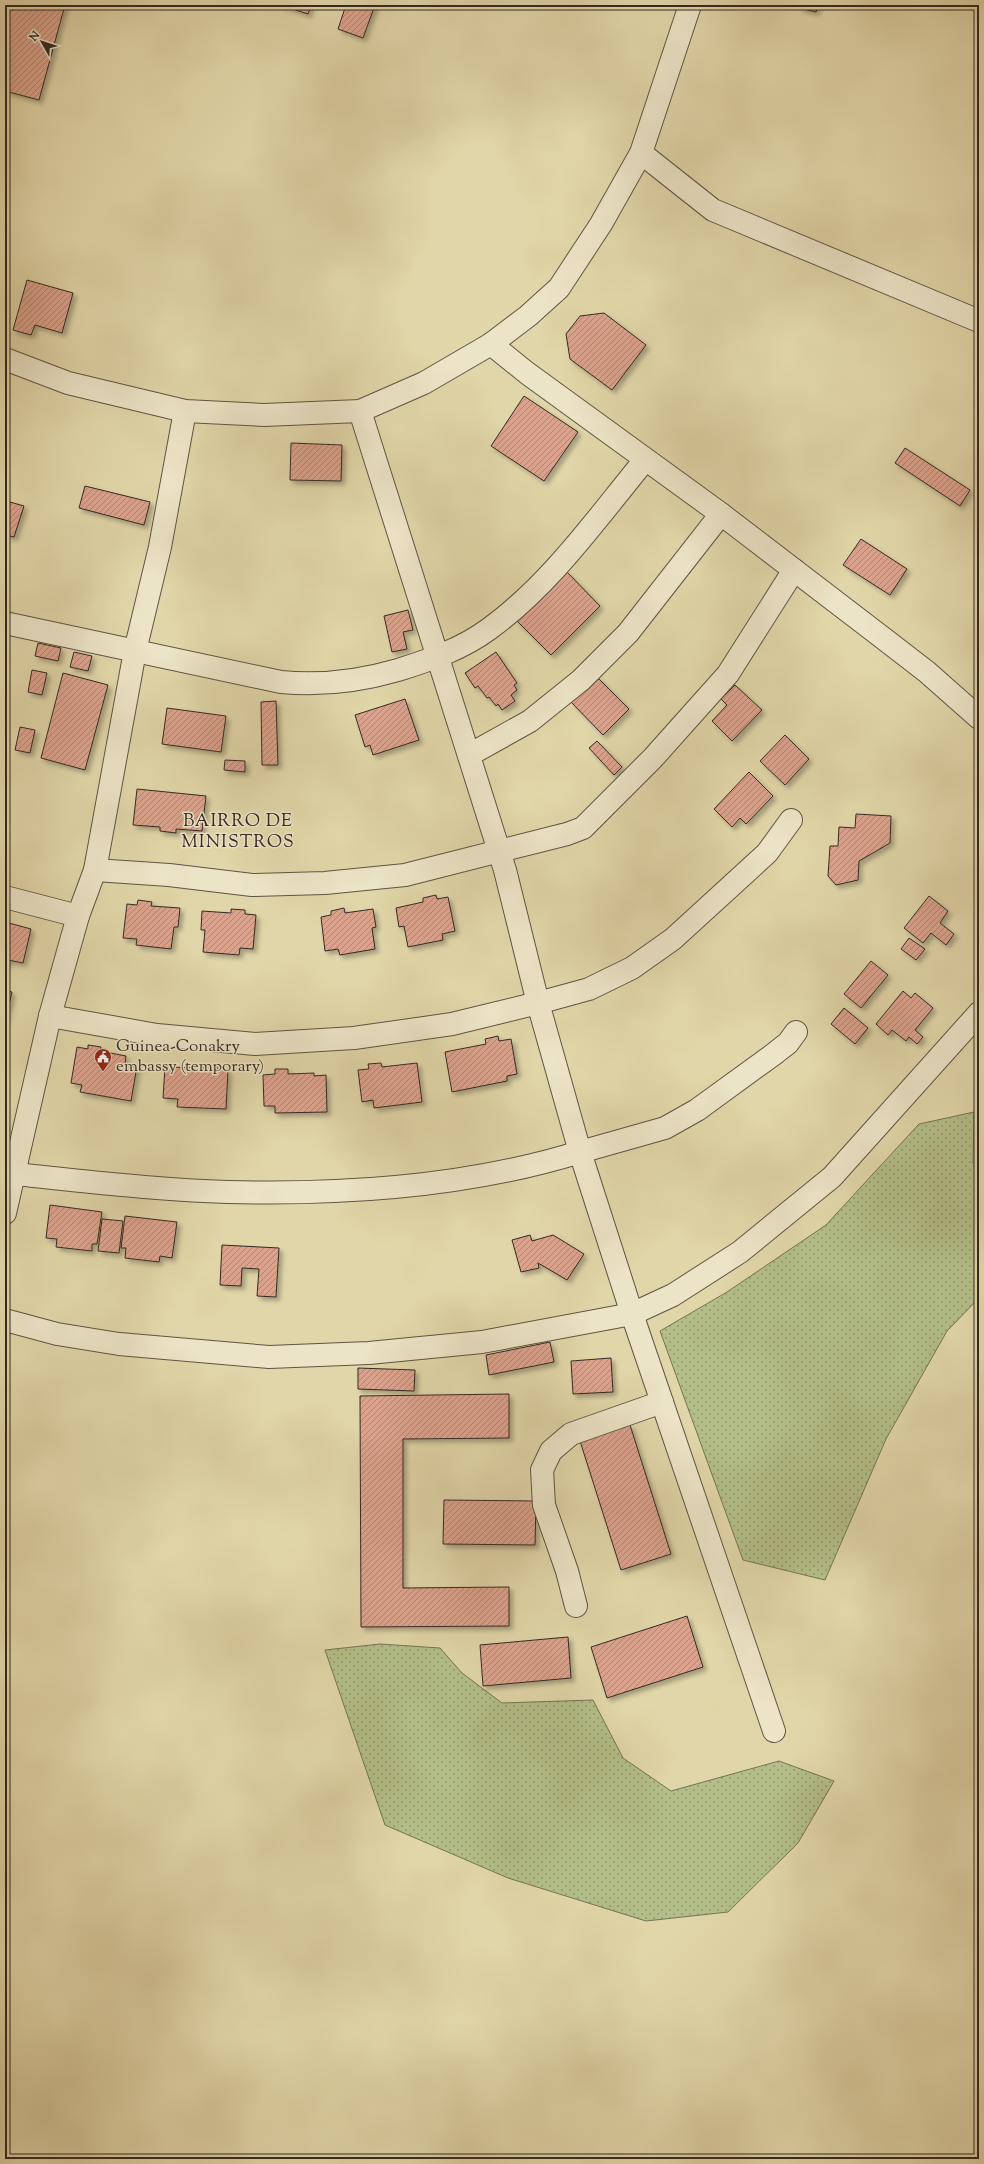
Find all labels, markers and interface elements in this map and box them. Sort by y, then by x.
north arrow [22,22,62,62]
text: N [25,28,44,46]
district label: BAIRRO DE MINISTROS [181,809,295,856]
place label: Guinea-Conakry embassy (temporary) [116,1035,264,1079]
public building icon: Guinea-Conakry embassy (temporary) [93,1047,113,1072]

